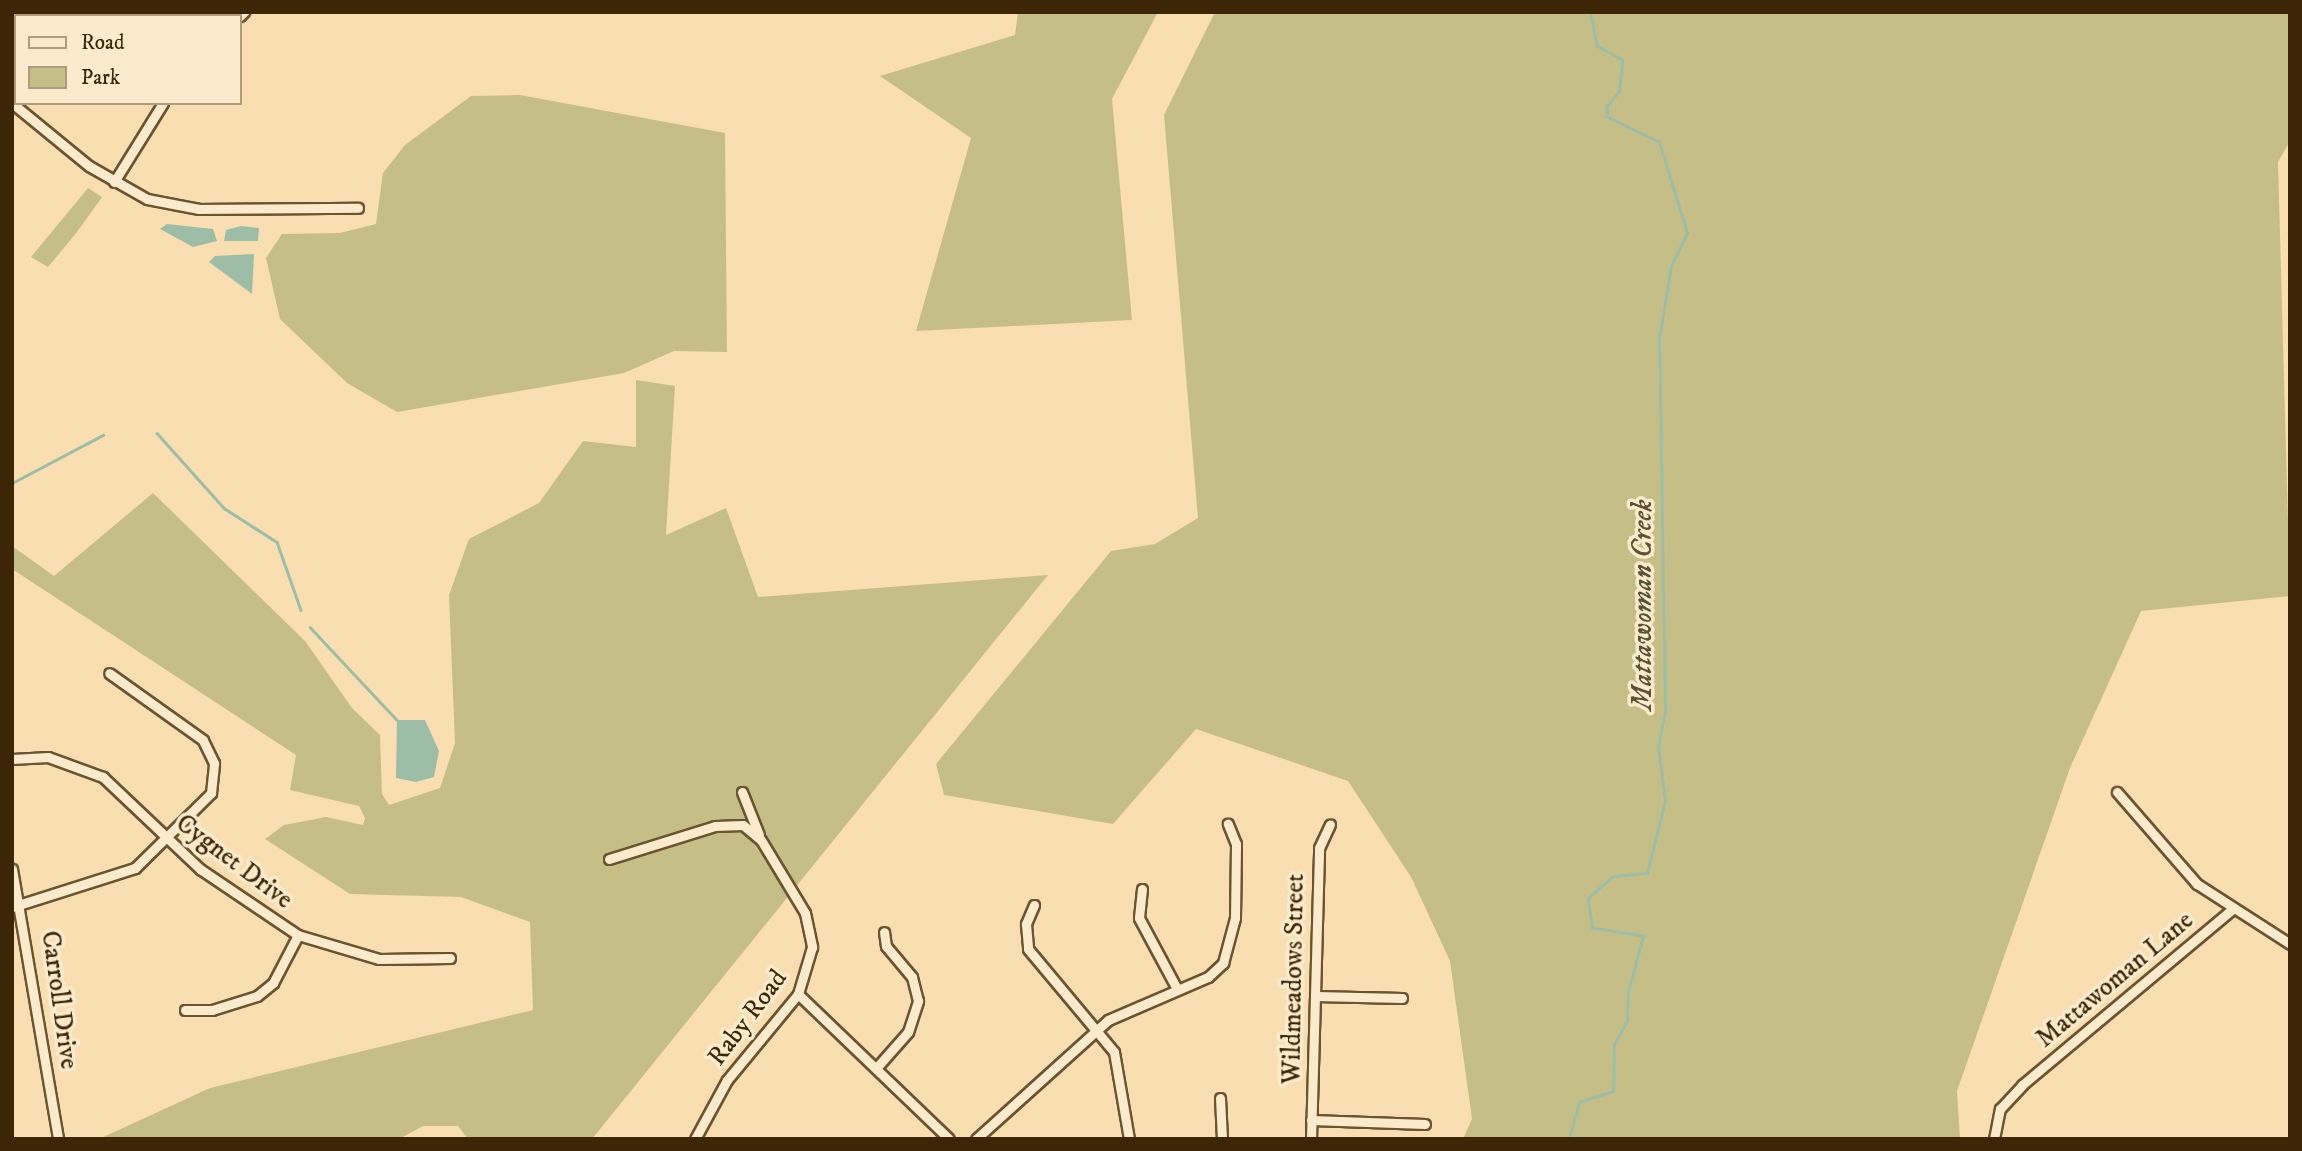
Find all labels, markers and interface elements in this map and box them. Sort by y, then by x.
legend [14,14,242,105]
text: Road [81,30,125,56]
text: Park [81,65,120,91]
water label: Mattawoman Creek [1626,500,1660,710]
street label: Cygnet Drive [169,808,299,916]
street label: Wildmeadows Street [1277,873,1311,1085]
street label: Mattawoman Lane [2030,905,2200,1055]
street label: Carroll Drive [34,929,84,1071]
street label: Raby Road [702,964,794,1072]

